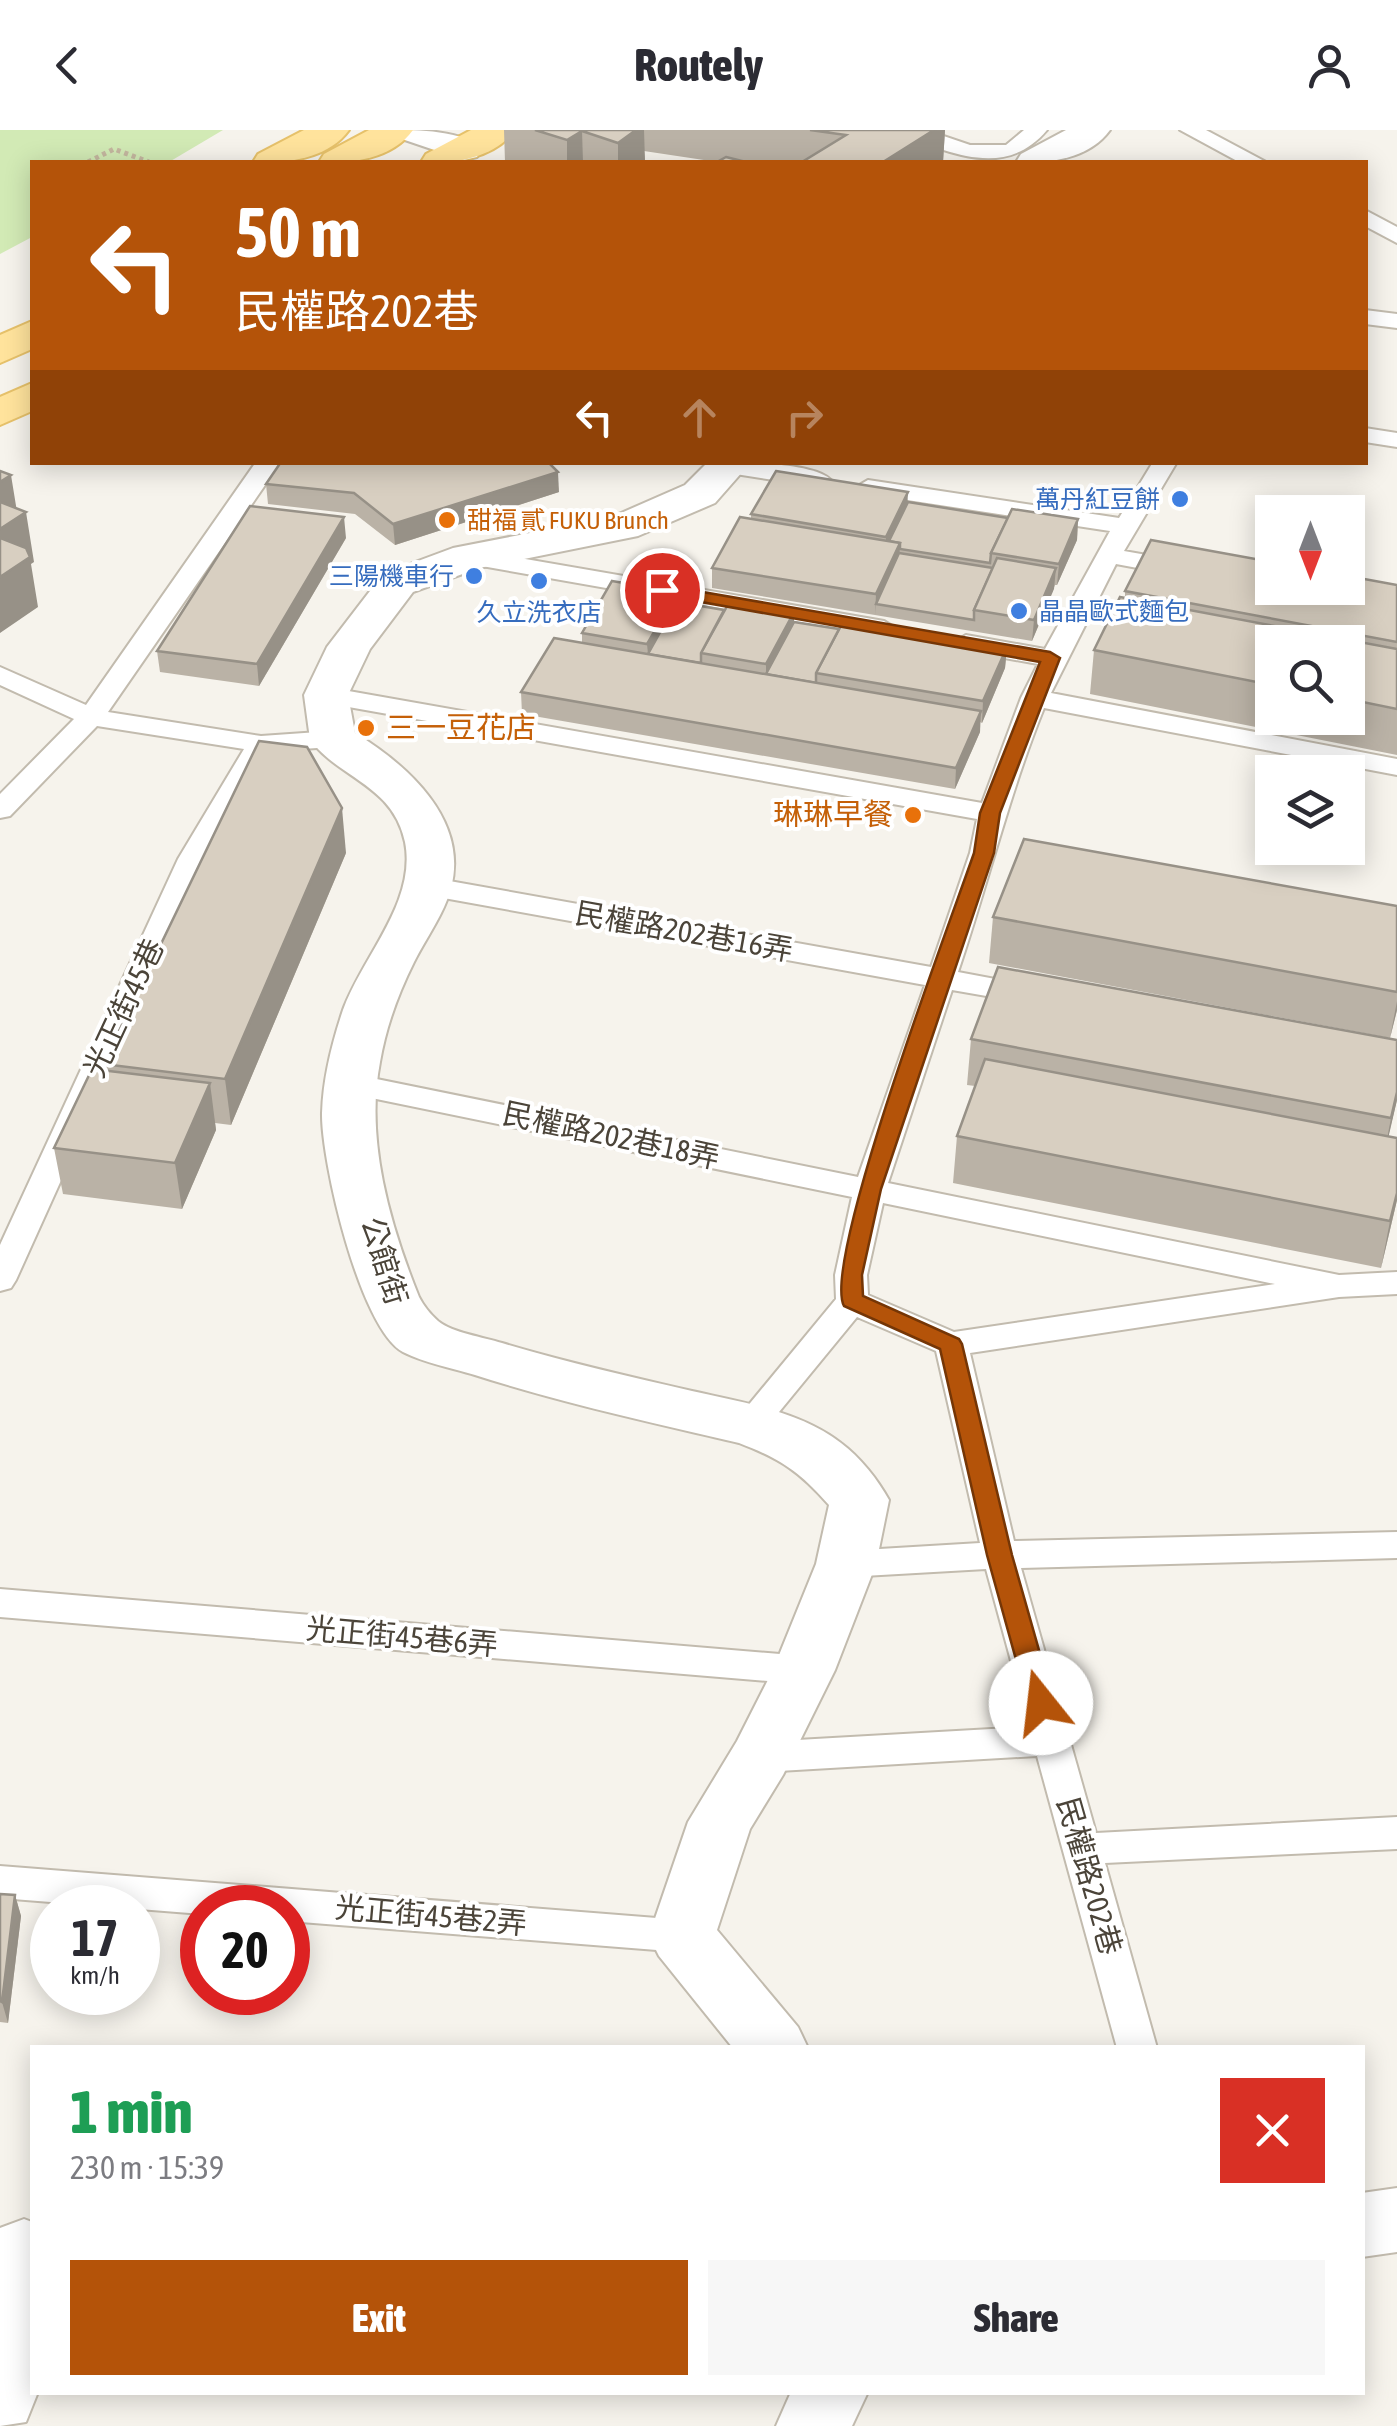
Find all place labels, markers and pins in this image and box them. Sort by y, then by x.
place label: 萬丹紅豆餅 [1035,485,1160,513]
marker: 萬丹紅豆餅 [1169,488,1191,510]
place label: 甜福 貳 FUKU Brunch [467,506,669,534]
marker: 甜福 貳 FUKU Brunch [436,509,458,531]
pin [620,548,705,633]
place label: 三陽機車行 [329,562,454,590]
marker: 三陽機車行 [463,565,485,587]
marker: 久立洗衣店 [528,570,550,592]
place label: 晶晶歐式麵包 [1039,597,1189,625]
place label: 久立洗衣店 [476,598,602,626]
marker: 晶晶歐式麵包 [1008,600,1030,622]
place label: 三一豆花店 [386,710,536,744]
marker: 三一豆花店 [355,717,377,739]
place label: 琳琳早餐 [773,797,893,831]
marker: 琳琳早餐 [902,804,924,826]

